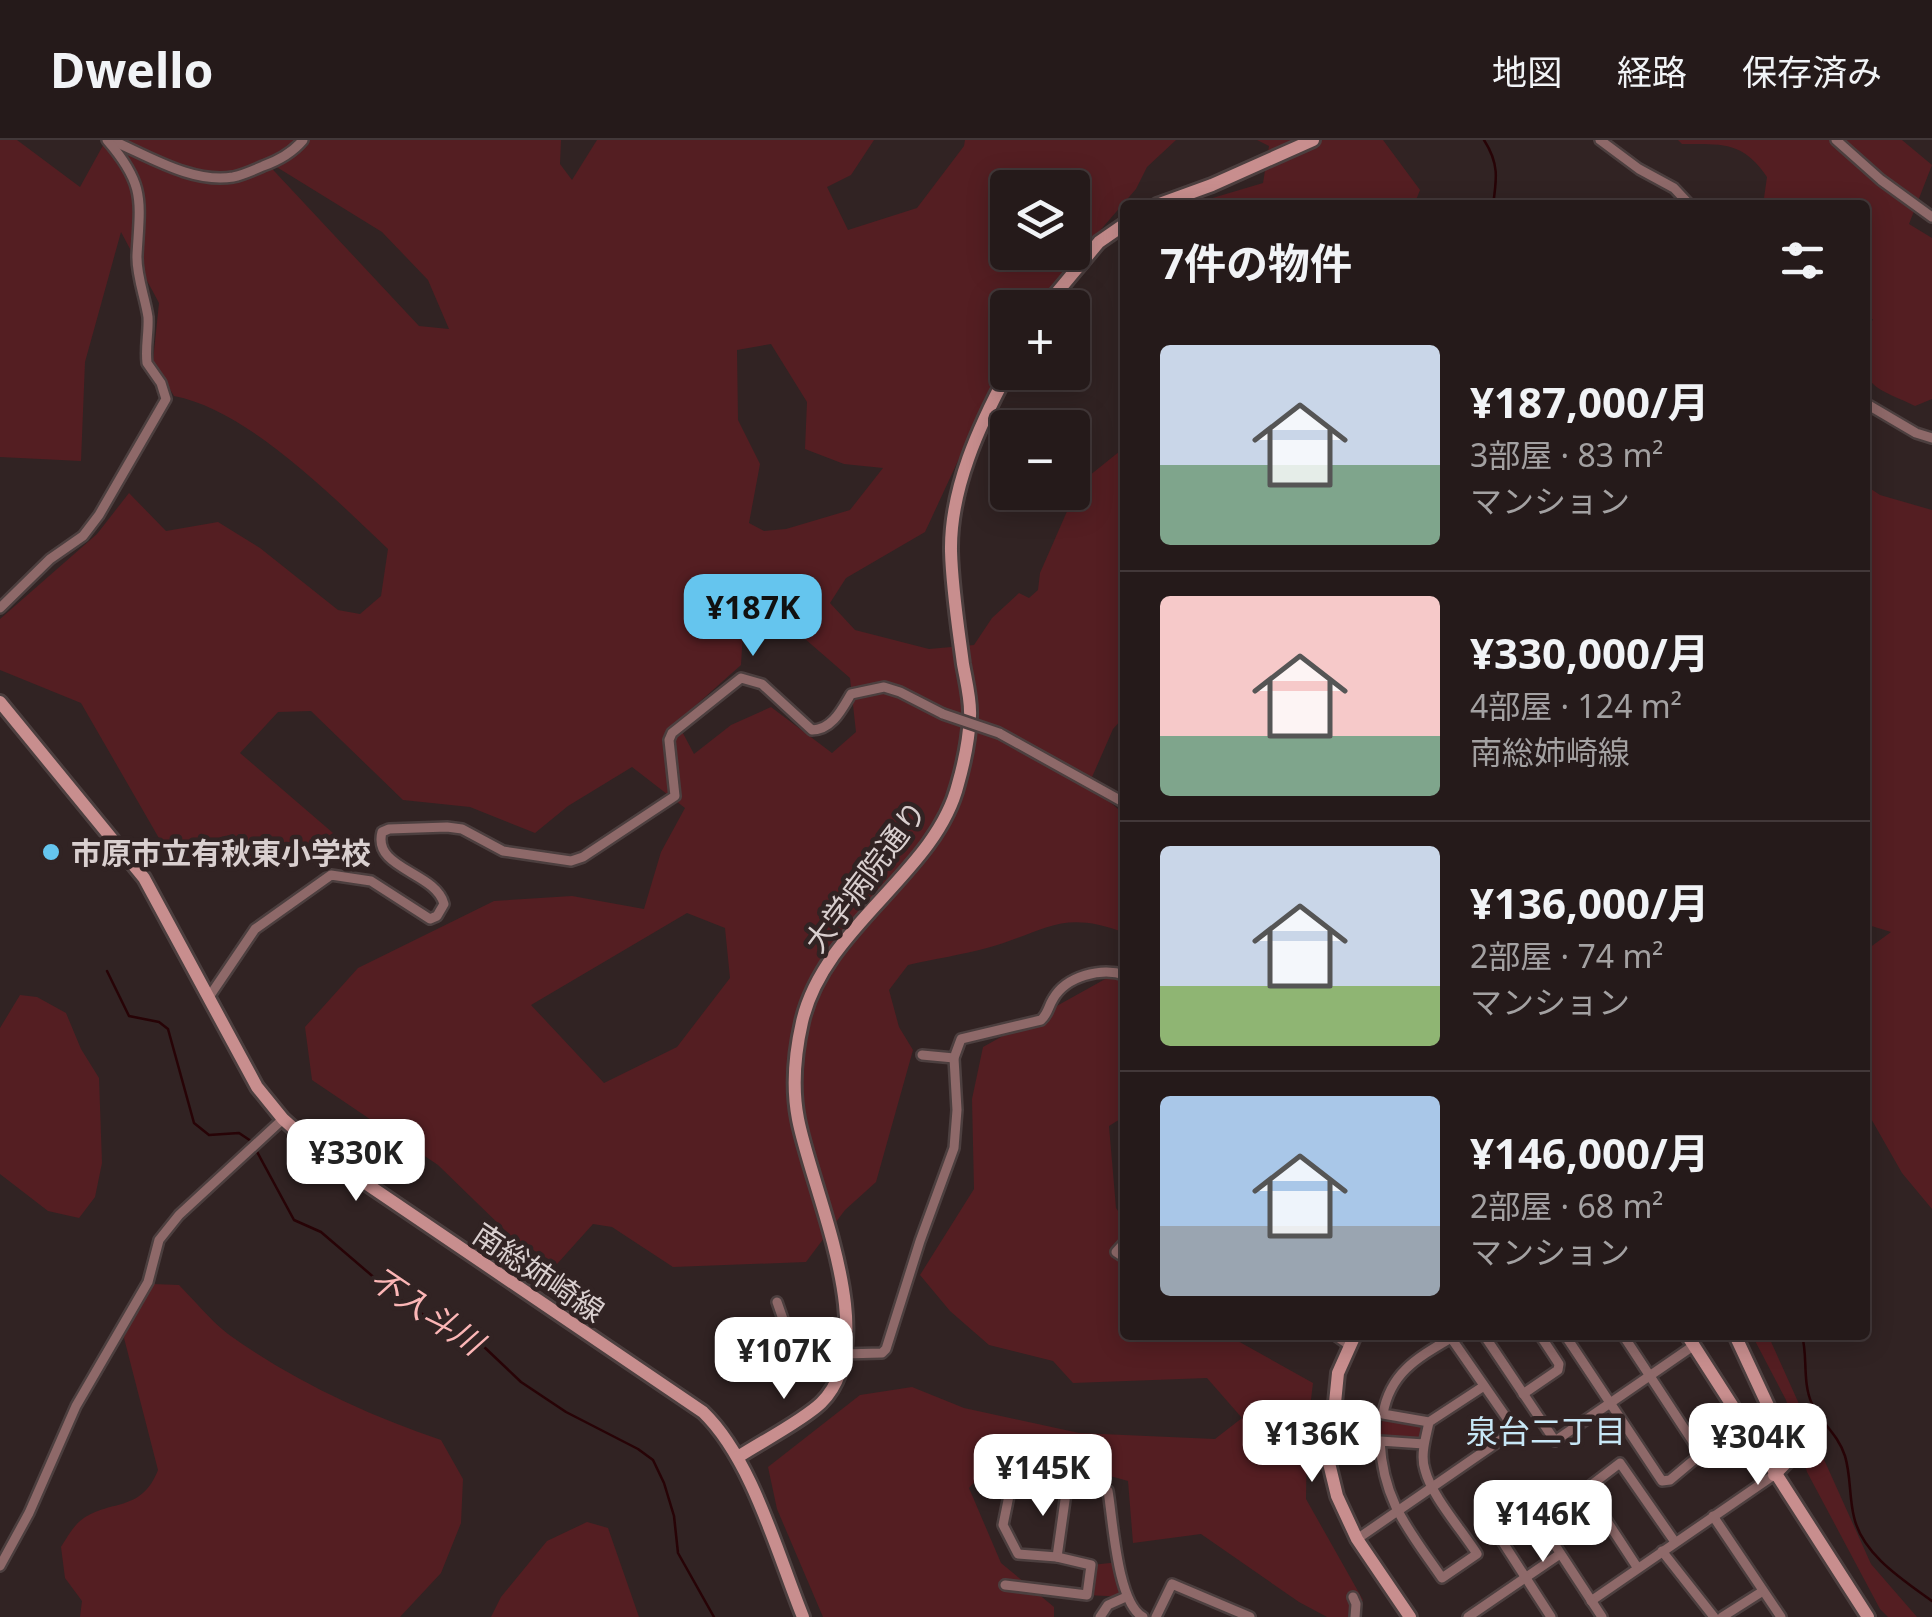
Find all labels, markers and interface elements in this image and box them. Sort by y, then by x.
text: Dwello [50,37,214,102]
text: 地図 [1492,48,1562,95]
text: 経路 [1617,48,1687,95]
text: 保存済み [1742,48,1882,95]
map controls [990,170,1090,510]
button: layers [990,170,1090,270]
icon: filters [1775,233,1830,288]
text: 7件の物件 [1160,234,1352,291]
button: + [990,290,1090,390]
text: ¥187,000/月 [1470,373,1710,430]
icon: home [1240,385,1360,505]
button: − [990,410,1090,510]
text: 3部屋 · 83 m² [1470,433,1664,476]
text: マンション [1470,479,1630,522]
pin: ¥187K [683,574,823,659]
text: ¥187K [706,585,800,628]
text: ¥330,000/月 [1470,624,1710,681]
icon: home [1240,636,1360,756]
text: 4部屋 · 124 m² [1470,684,1682,727]
text: 南総姉崎線 [1470,730,1630,773]
street label: 大学病院通り [794,792,936,960]
place label: 市原市立有秋東小学校 [71,832,371,873]
marker: 市原市立有秋東小学校 [40,841,62,863]
text: ¥136,000/月 [1470,874,1710,931]
icon: home [1240,886,1360,1006]
text: 2部屋 · 74 m² [1470,934,1664,977]
text: マンション [1470,980,1630,1023]
pin: ¥330K [286,1119,426,1204]
text: ¥146,000/月 [1470,1124,1710,1181]
text: ¥330K [309,1130,403,1173]
icon: home [1240,1136,1360,1256]
text: 2部屋 · 68 m² [1470,1184,1664,1227]
street label: 南総姉崎線 [465,1213,613,1331]
text: マンション [1470,1230,1630,1273]
water label: 不入斗川 [362,1256,495,1365]
pin: ¥107K [714,1317,854,1402]
text: ¥107K [737,1328,831,1371]
pin: ¥136K [1242,1400,1382,1485]
pin: ¥304K [1688,1403,1828,1488]
district label: 泉台二丁目 [1466,1409,1626,1452]
text: ¥136K [1265,1411,1359,1454]
text: ¥304K [1711,1414,1805,1457]
pin: ¥145K [973,1434,1113,1519]
text: ¥145K [996,1445,1090,1488]
pin: ¥146K [1473,1480,1613,1565]
text: ¥146K [1496,1491,1590,1534]

